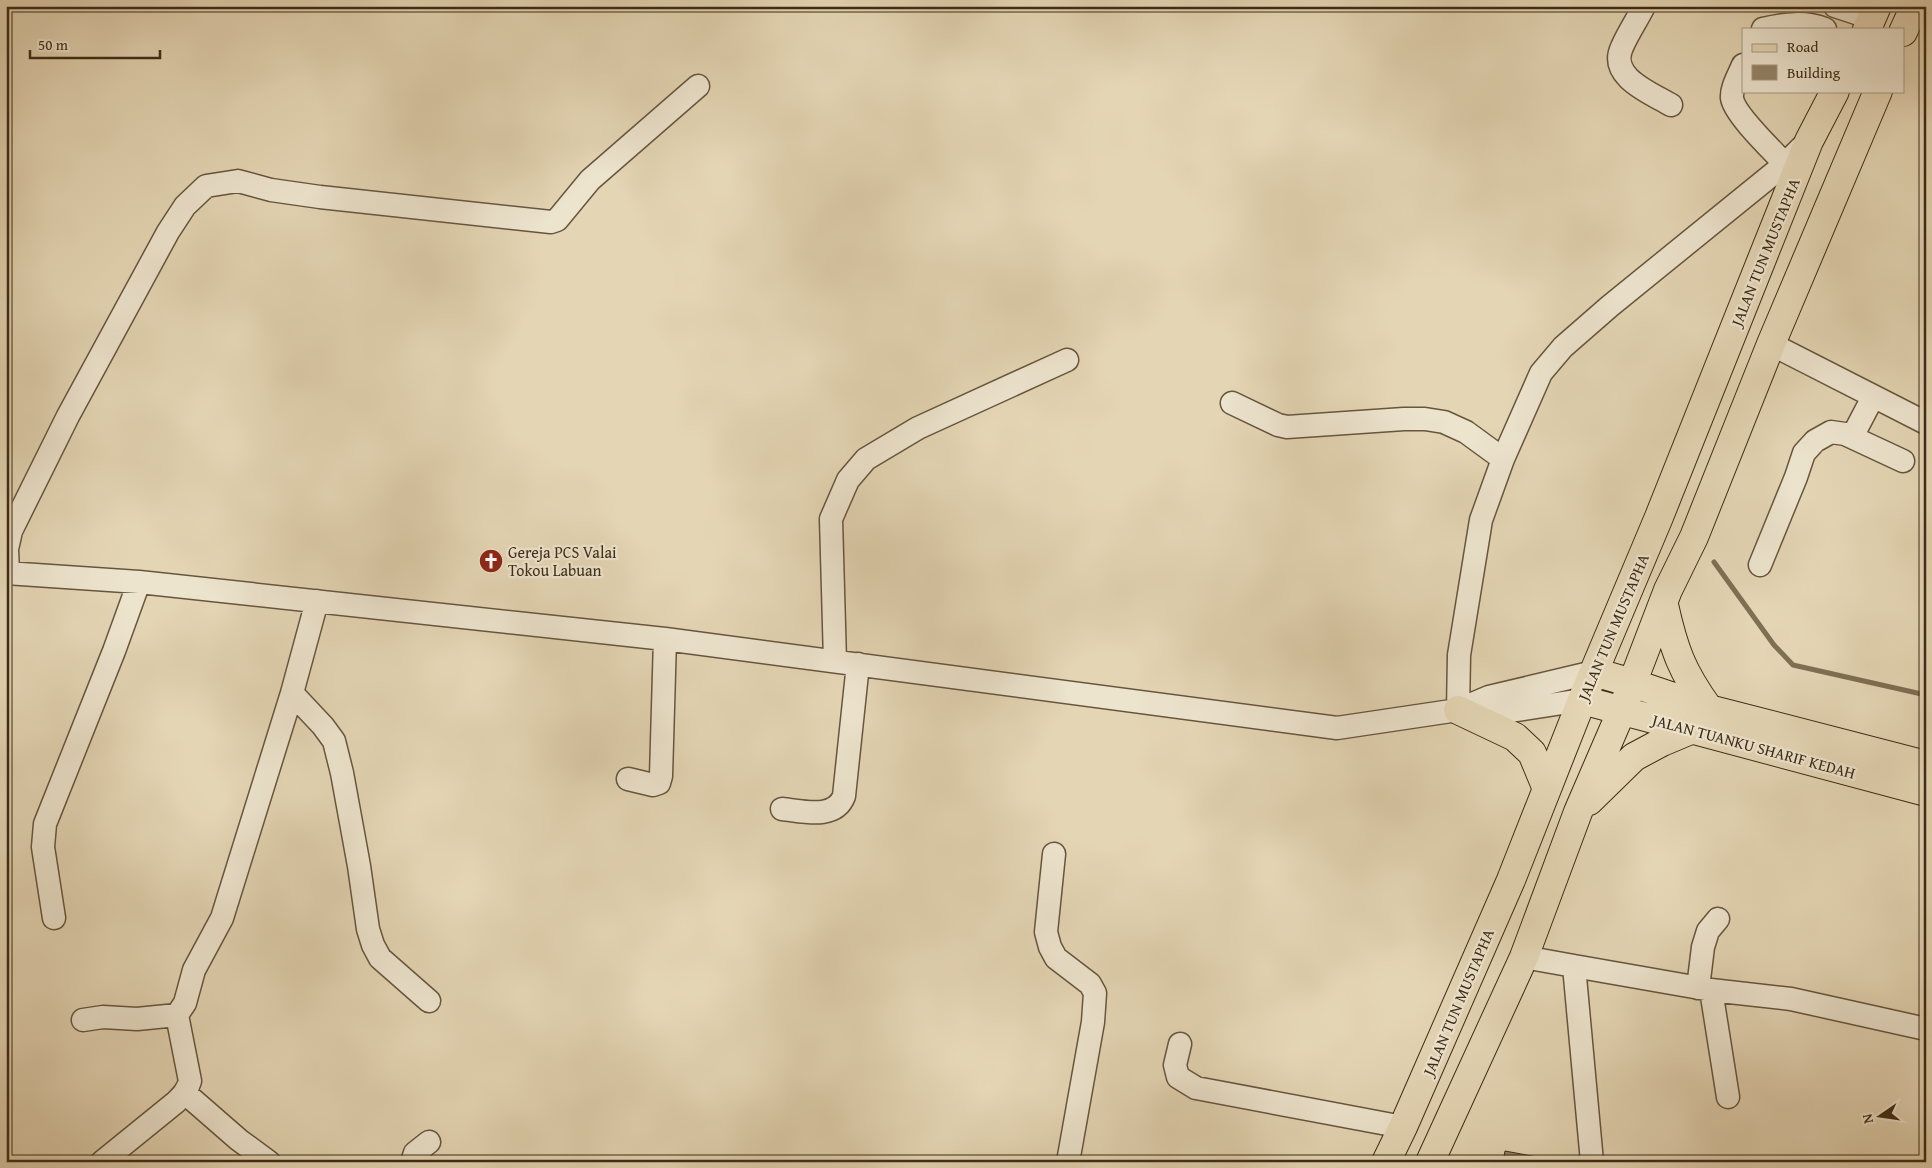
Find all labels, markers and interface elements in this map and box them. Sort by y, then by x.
scale bar [30,28,160,60]
legend [1742,28,1904,92]
text: 50 m [38,34,69,55]
text: Road [1787,36,1818,57]
text: Building [1787,62,1841,83]
street label: JALAN TUN MUSTAPHA [1724,174,1806,332]
place label: Gereja PCS Valai Tokou Labuan [508,540,617,582]
church icon: Gereja PCS Valai Tokou Labuan [478,548,504,574]
street label: JALAN TUN MUSTAPHA [1570,549,1655,706]
street label: JALAN TUANKU SHARIF KEDAH [1648,707,1859,785]
street label: JALAN TUN MUSTAPHA [1415,924,1500,1081]
north arrow [1854,1090,1904,1140]
text: N [1856,1111,1878,1126]

